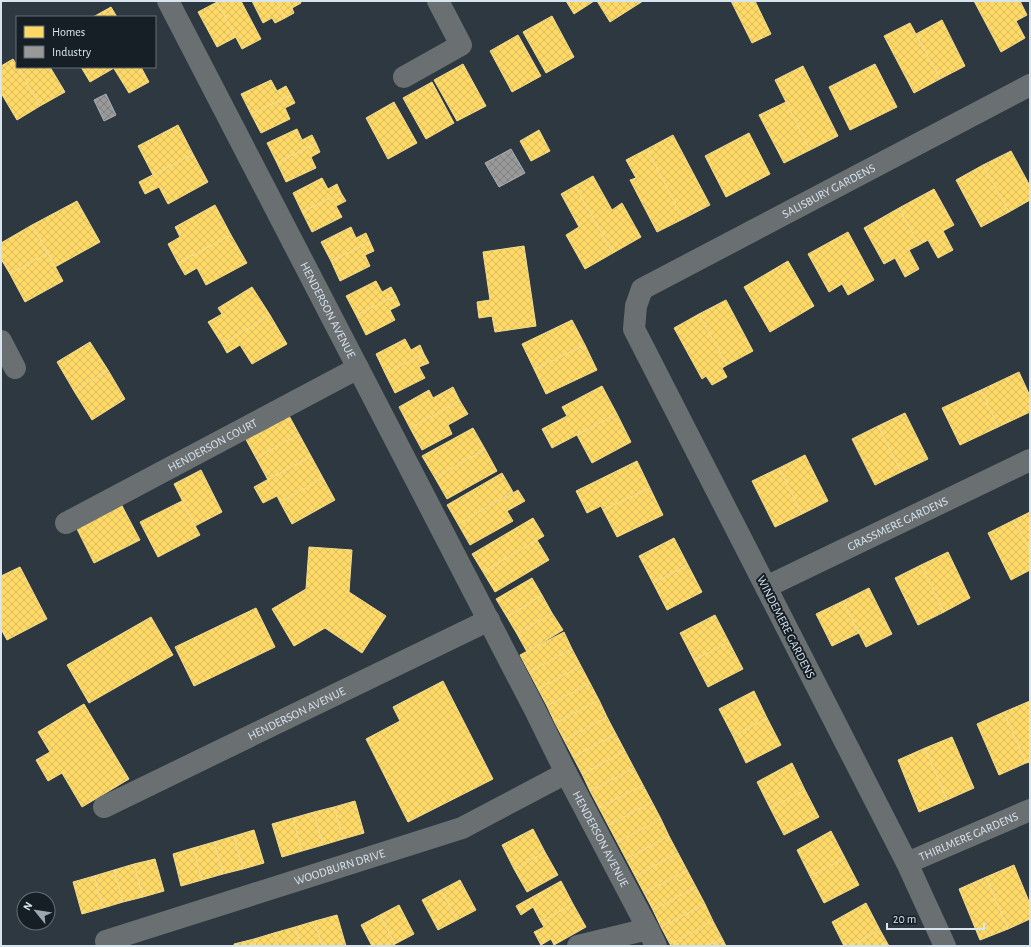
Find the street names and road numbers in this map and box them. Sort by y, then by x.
street label: SALISBURY GARDENS [780,161,877,220]
street label: HENDERSON AVENUE [298,260,358,360]
street label: HENDERSON COURT [166,417,259,474]
street label: GRASSMERE GARDENS [845,494,950,553]
street label: WINDEMERE GARDENS [755,574,817,681]
street label: HENDERSON AVENUE [246,685,347,742]
street label: HENDERSON AVENUE [570,789,631,889]
street label: THIRLMERE GARDENS [917,810,1020,863]
street label: WOODBURN DRIVE [293,847,387,887]

